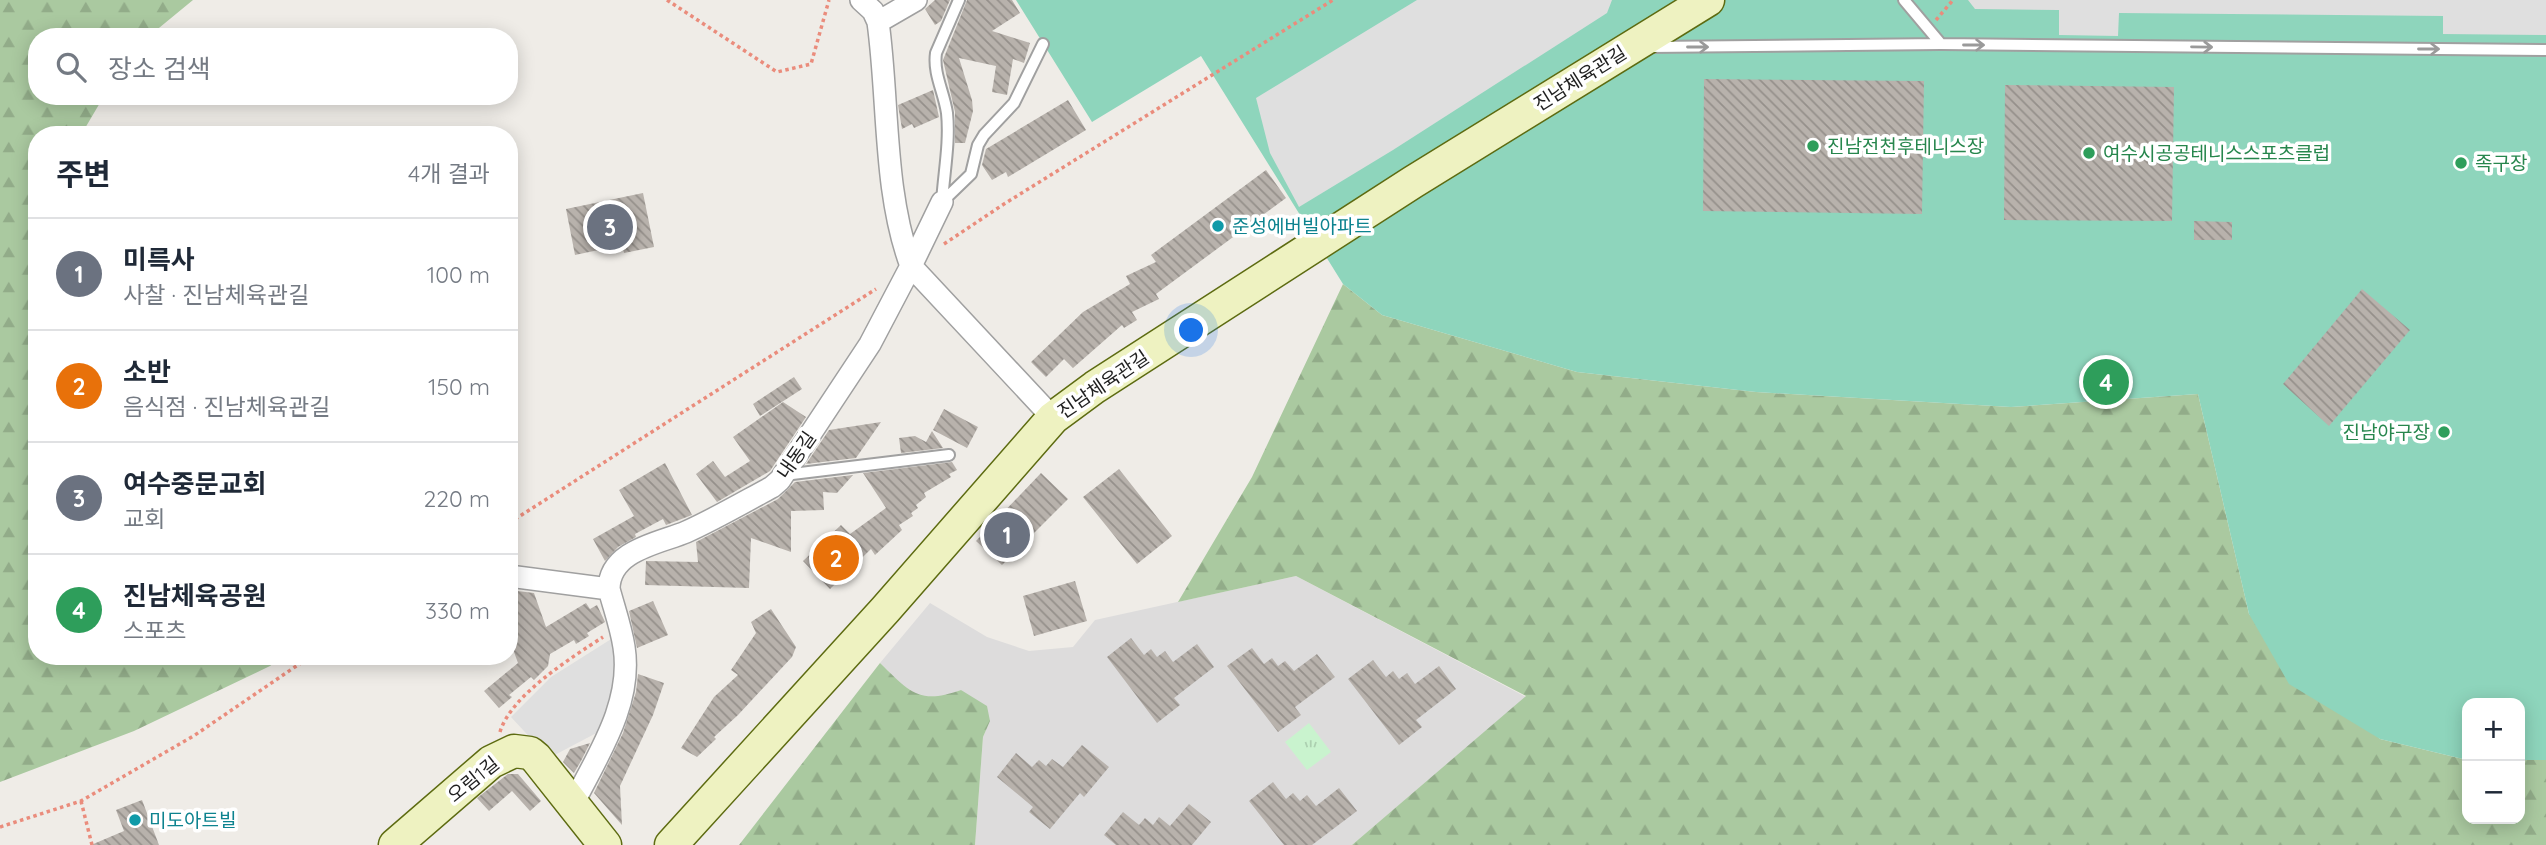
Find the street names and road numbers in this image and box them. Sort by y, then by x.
street label: 진남체육관길 [1529,40,1631,116]
street label: 진남체육관길 [1053,345,1153,423]
street label: 내동길 [771,427,821,483]
street label: 오림1길 [442,751,504,807]

